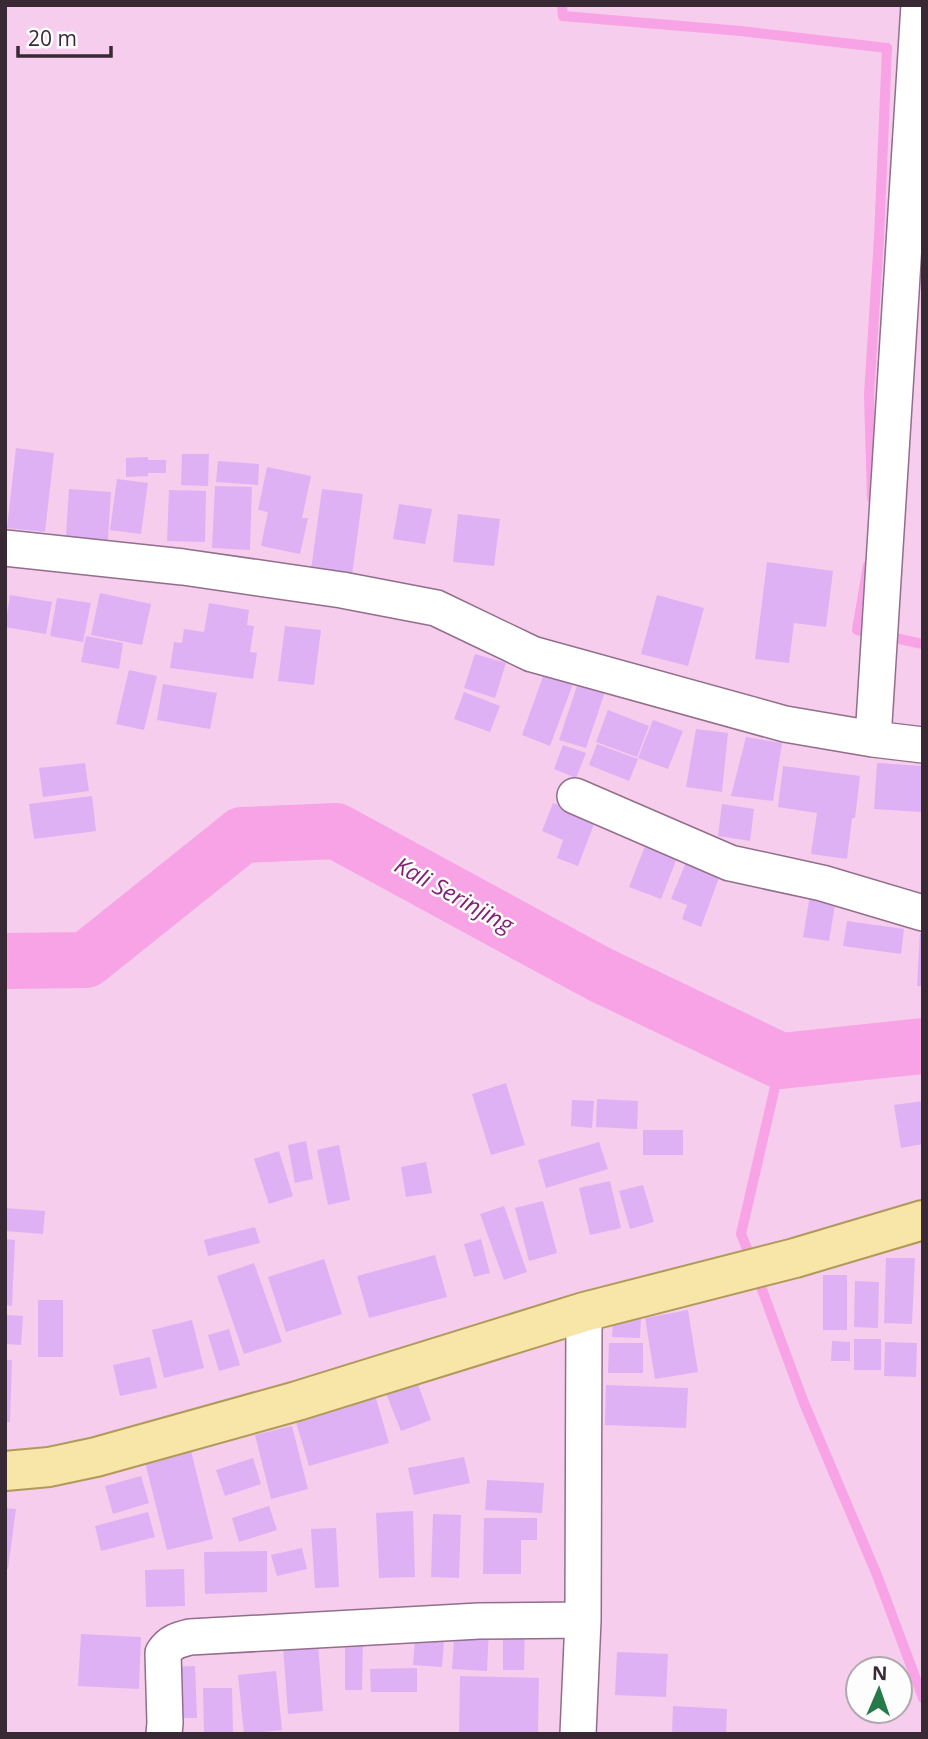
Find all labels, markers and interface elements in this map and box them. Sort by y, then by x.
scale bar [18,14,110,58]
text: 20 m [28,24,77,52]
water label: Kali Serinjing [389,848,521,941]
north arrow [844,1655,914,1725]
text: N [871,1660,888,1686]

